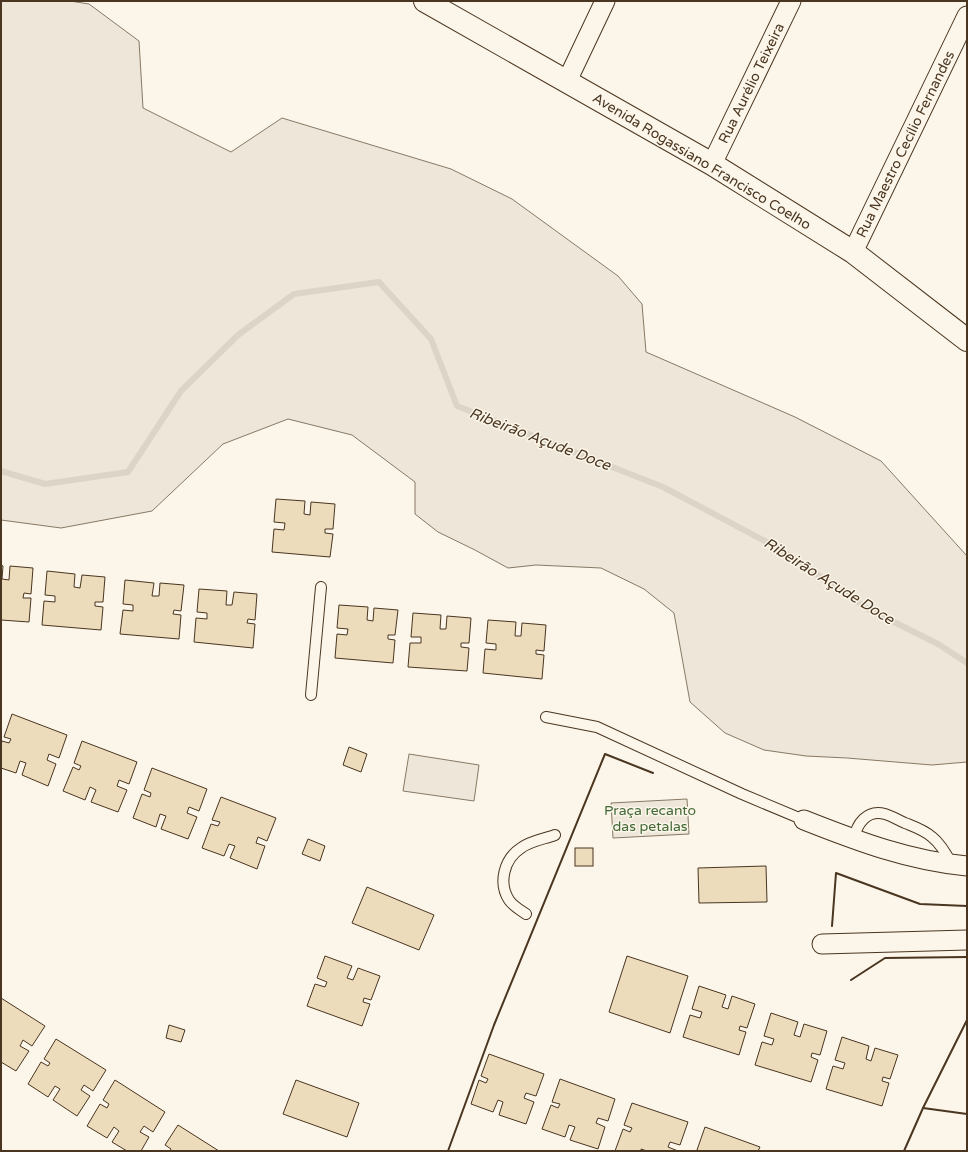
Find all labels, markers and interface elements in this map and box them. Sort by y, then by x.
street label: Rua Aurélio Teixeira [715,20,788,146]
street label: Rua Maestro Cecílio Fernandes [853,48,958,240]
street label: Avenida Rogassiano Francisco Coelho [589,89,814,234]
water label: Ribeirão Açude Doce [467,404,615,475]
water label: Ribeirão Açude Doce [761,534,899,629]
park label: Praça recanto das petalas [604,802,696,835]

